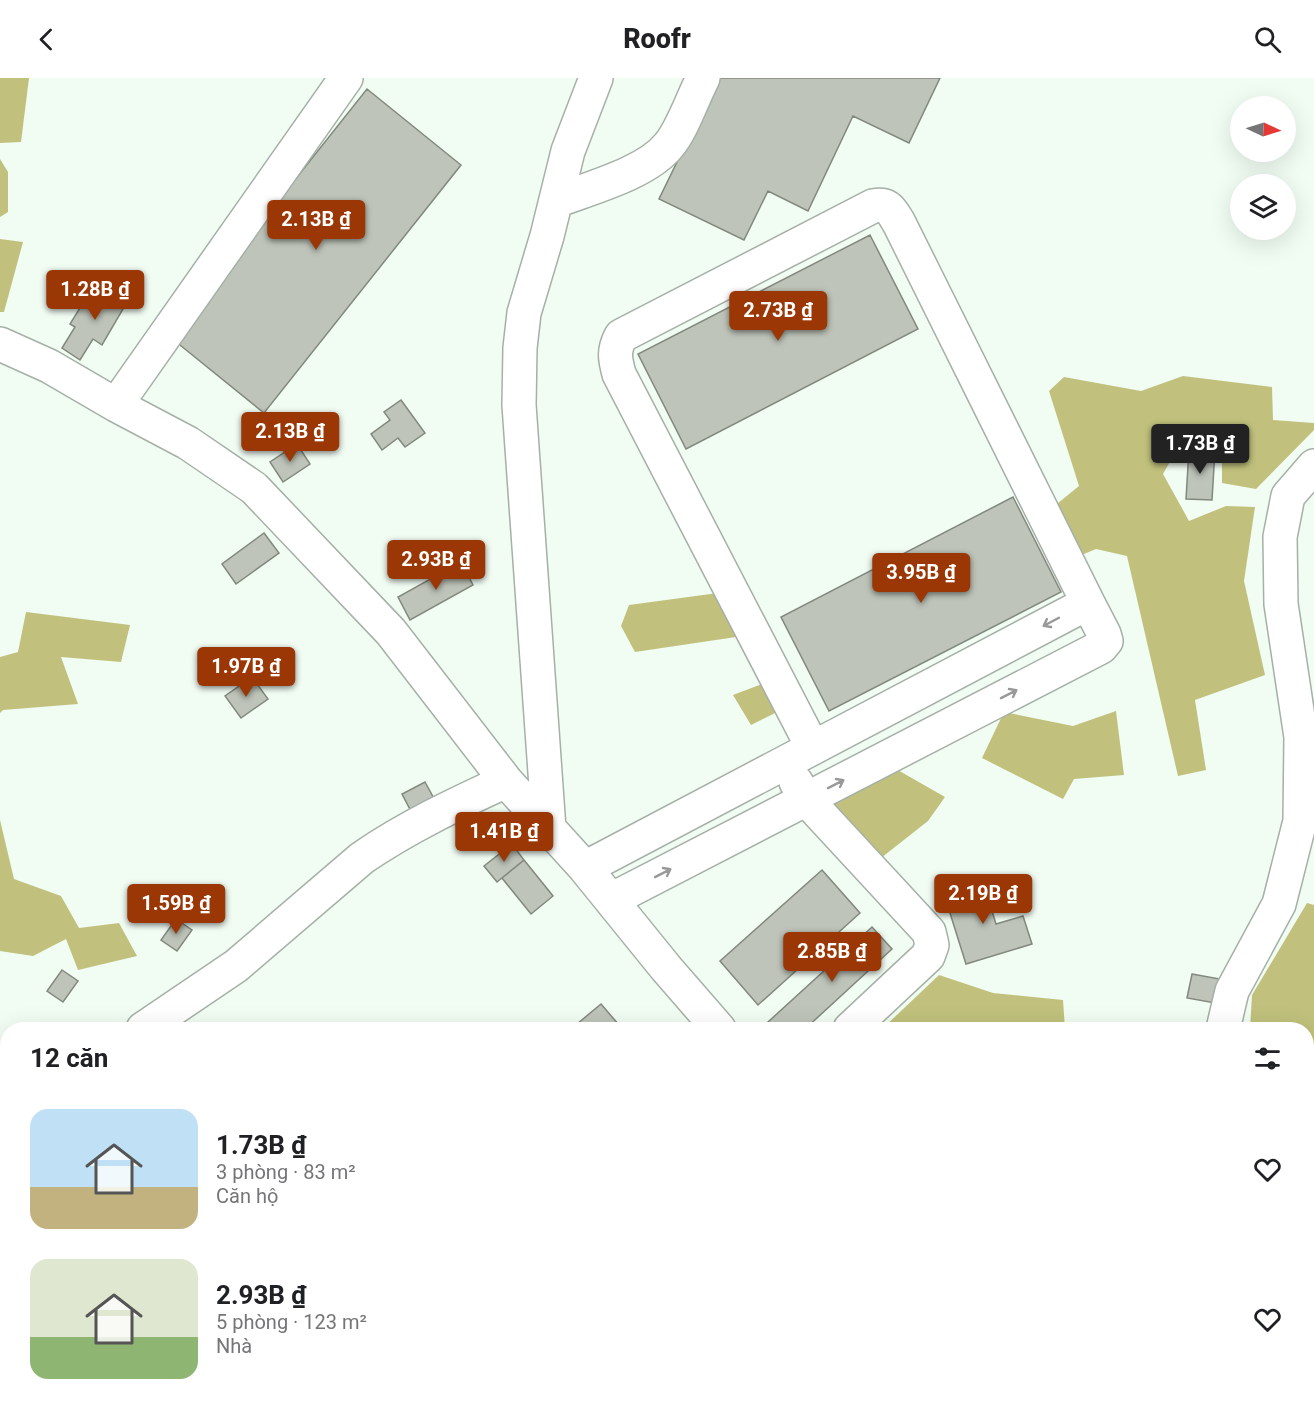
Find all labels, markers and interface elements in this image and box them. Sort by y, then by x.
icon: back [30,23,63,56]
text: Roofr [623,23,691,55]
icon: search [1251,23,1284,56]
north arrow [1230,96,1296,162]
map controls [1230,96,1296,240]
button: layers [1230,174,1296,240]
pin: 2.13B ₫ [261,200,371,251]
text: 2.13B ₫ [281,207,351,231]
pin: 1.28B ₫ [40,270,150,321]
text: 1.28B ₫ [60,277,130,301]
pin: 2.73B ₫ [723,291,833,342]
text: 2.73B ₫ [743,298,813,322]
pin: 2.13B ₫ [235,412,345,463]
text: 2.13B ₫ [255,419,325,443]
pin: 1.73B ₫ [1145,424,1255,475]
text: 1.73B ₫ [1165,431,1235,455]
pin: 2.93B ₫ [381,540,491,591]
text: 2.93B ₫ [401,547,471,571]
pin: 3.95B ₫ [866,553,976,604]
text: 3.95B ₫ [886,560,956,584]
one-way arrow [1042,617,1060,629]
pin: 1.97B ₫ [191,647,301,698]
text: 1.97B ₫ [211,654,281,678]
one-way arrow [1000,688,1018,700]
one-way arrow [826,778,844,789]
pin: 1.41B ₫ [449,812,559,863]
text: 1.41B ₫ [469,819,539,843]
one-way arrow [653,867,671,878]
pin: 2.19B ₫ [928,874,1038,925]
text: 2.19B ₫ [948,881,1018,905]
pin: 1.59B ₫ [121,884,231,935]
text: 1.59B ₫ [141,891,211,915]
pin: 2.85B ₫ [777,932,887,983]
text: 2.85B ₫ [797,939,867,963]
icon: filters [1251,1042,1284,1075]
text: 12 căn [30,1043,108,1073]
text: 1.73B ₫ [216,1130,306,1160]
icon: home [78,1133,150,1205]
icon: heart [1251,1153,1284,1186]
text: 3 phòng · 83 m² [216,1160,356,1184]
text: Căn hộ [216,1184,278,1208]
text: 2.93B ₫ [216,1280,306,1310]
icon: home [78,1283,150,1355]
icon: heart [1251,1303,1284,1336]
text: 5 phòng · 123 m² [216,1310,367,1334]
text: Nhà [216,1334,252,1358]

